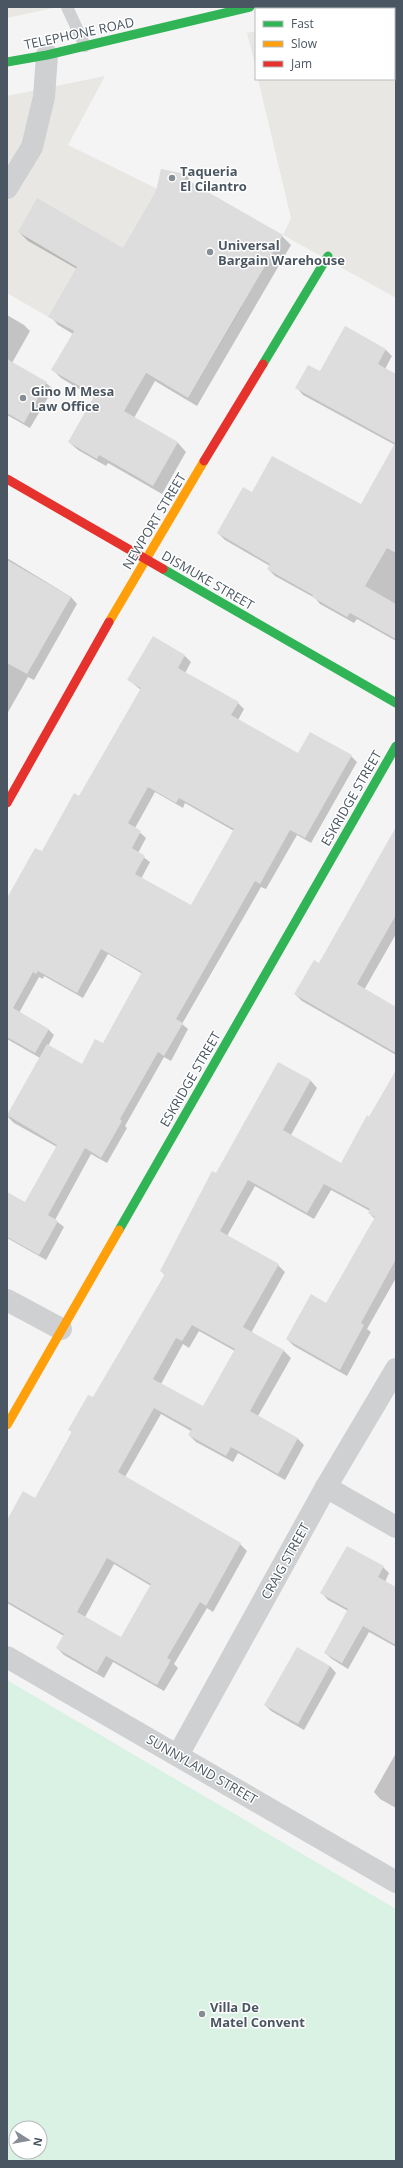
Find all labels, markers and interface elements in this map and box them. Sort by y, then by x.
legend [255,8,395,80]
street label: TELEPHONE ROAD [22,13,136,53]
text: Fast [291,15,314,32]
text: Slow [291,35,318,52]
text: Jam [290,55,312,72]
place label: Taqueria El Cilantro [180,162,247,195]
marker: Taqueria El Cilantro [167,173,177,183]
place label: Universal Bargain Warehouse [218,236,345,269]
marker: Universal Bargain Warehouse [205,247,215,257]
place label: Gino M Mesa Law Office [31,382,114,415]
marker: Gino M Mesa Law Office [18,393,28,403]
street label: NEWPORT STREET [118,469,190,573]
street label: DISMUKE STREET [159,546,258,614]
street label: ESKRIDGE STREET [316,746,386,849]
street label: ESKRIDGE STREET [155,1027,225,1130]
street label: CRAIG STREET [257,1519,314,1602]
street label: SUNNYLAND STREET [143,1730,261,1808]
place label: Villa De Matel Convent [210,1998,305,2031]
marker: Villa De Matel Convent [197,2009,207,2019]
north arrow [8,2120,48,2160]
text: N [30,2136,47,2148]

